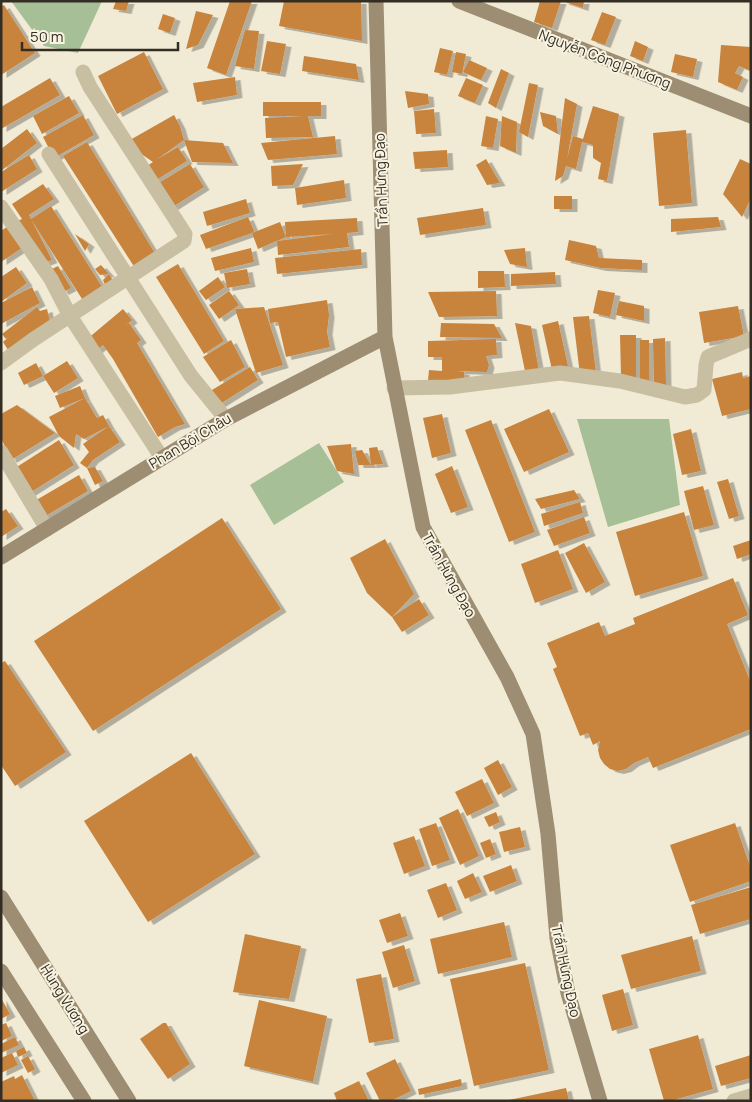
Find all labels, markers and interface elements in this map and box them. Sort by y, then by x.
scale bar [22,20,179,52]
street label: Nguyễn Công Phương [536,25,674,92]
text: 50 m [30,26,64,47]
street label: Trần Hưng Đạo [369,133,392,227]
street label: Phan Bội Châu [145,408,235,473]
street label: Trần Hưng Đạo [418,529,481,620]
street label: Trần Hưng Đạo [547,923,586,1019]
street label: Hùng Vương [37,960,94,1037]

